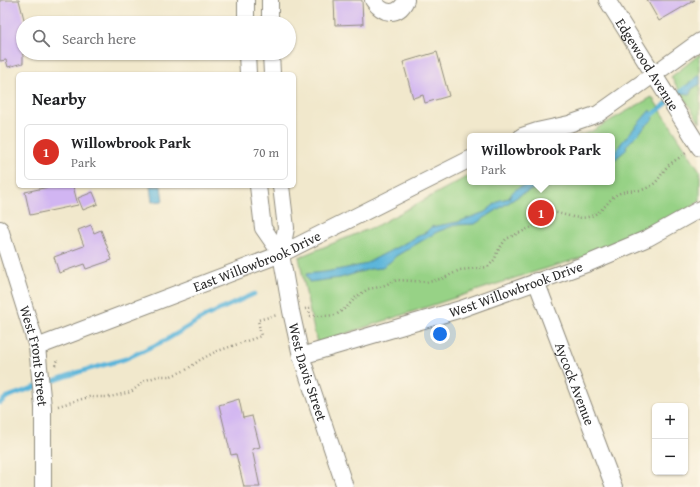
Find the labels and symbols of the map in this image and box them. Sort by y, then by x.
street label: Edgewood Avenue [611,14,684,115]
pin: 1 [528,198,554,228]
street label: East Willowbrook Drive [190,225,324,297]
street label: West Willowbrook Drive [446,256,586,322]
street label: West Front Street [15,303,53,407]
street label: West Davis Street [284,321,332,424]
your location [430,324,450,344]
street label: Aycock Avenue [550,339,600,429]

